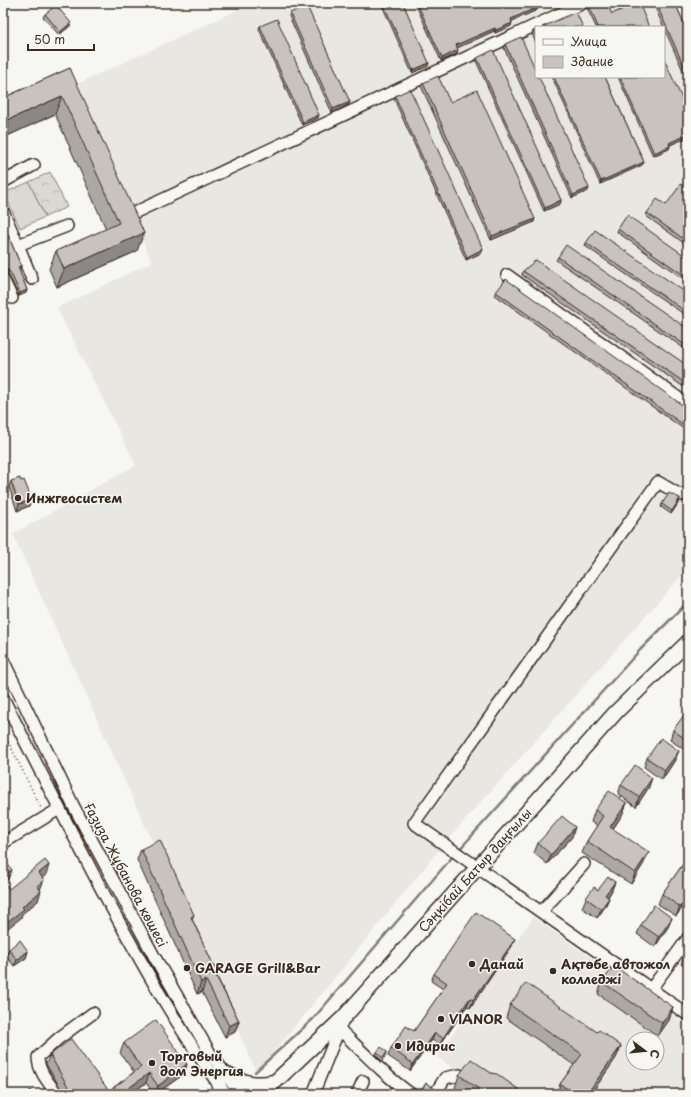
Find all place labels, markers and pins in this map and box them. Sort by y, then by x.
place label: Инжгеосистем [26,488,122,507]
marker: Инжгеосистем [13,493,23,503]
place label: Данай [479,954,524,973]
place label: Ақтөбе автожол колледжі [561,954,670,988]
place label: GARAGE Grill&Bar [195,958,321,977]
marker: Данай [467,959,477,969]
marker: GARAGE Grill&Bar [182,963,192,973]
marker: Ақтөбе автожол колледжі [548,966,558,976]
place label: VIANOR [449,1009,503,1028]
marker: VIANOR [436,1014,446,1024]
place label: Идирис [406,1036,456,1055]
marker: Идирис [393,1041,403,1051]
place label: Торговый дом Энергия [160,1046,244,1080]
marker: Торговый дом Энергия [147,1058,157,1068]

